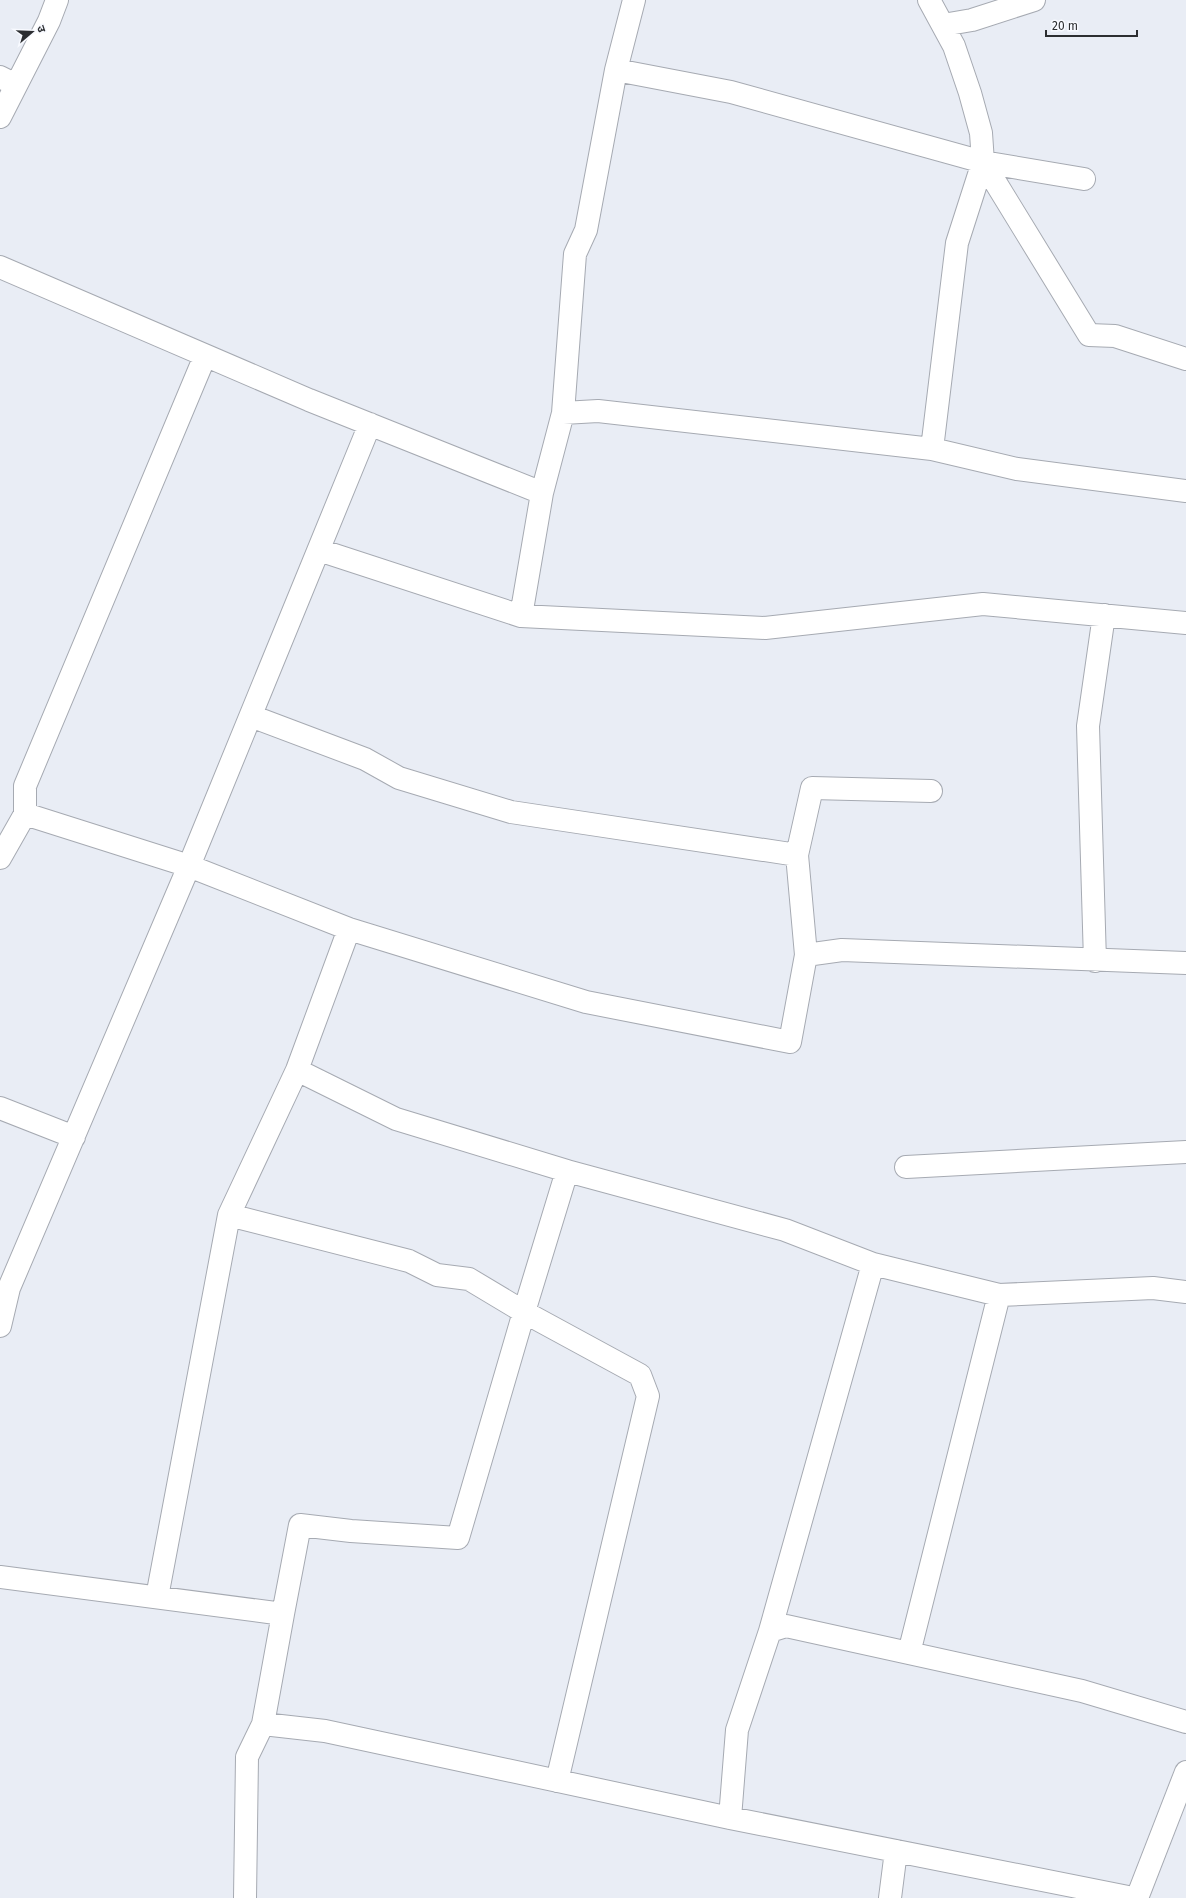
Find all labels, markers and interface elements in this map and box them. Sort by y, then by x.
north arrow [12,12,52,52]
scale bar [1046,12,1137,38]
text: 20 m [1052,19,1078,33]
text: उ [34,24,48,35]

